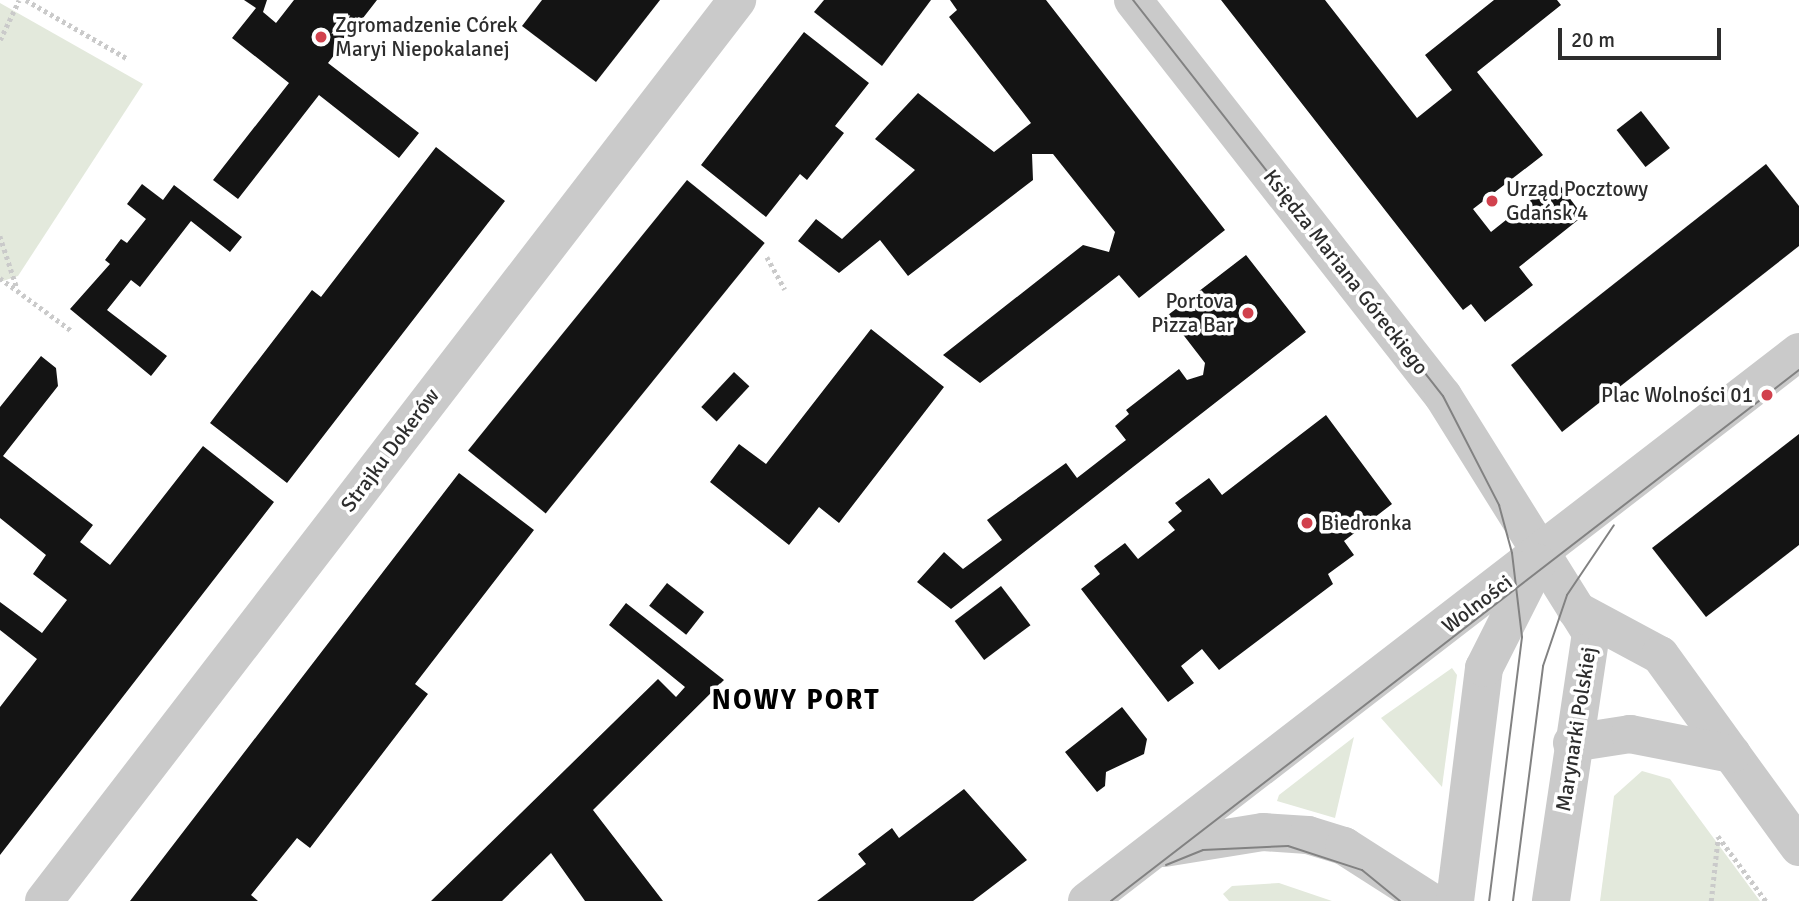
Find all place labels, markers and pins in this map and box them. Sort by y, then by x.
place label: Zgromadzenie Córek Maryi Niepokalanej [335,12,518,62]
marker: Zgromadzenie Córek Maryi Niepokalanej [313,29,329,45]
place label: Urząd Pocztowy Gdańsk 4 [1506,176,1648,226]
marker: Urząd Pocztowy Gdańsk 4 [1484,193,1500,209]
place label: Portova Pizza Bar [1151,288,1234,338]
marker: Portova Pizza Bar [1240,305,1256,321]
place label: Plac Wolności 01 [1601,382,1753,408]
marker: Plac Wolności 01 [1759,387,1775,403]
place label: Biedronka [1321,510,1412,536]
marker: Biedronka [1299,515,1315,531]

